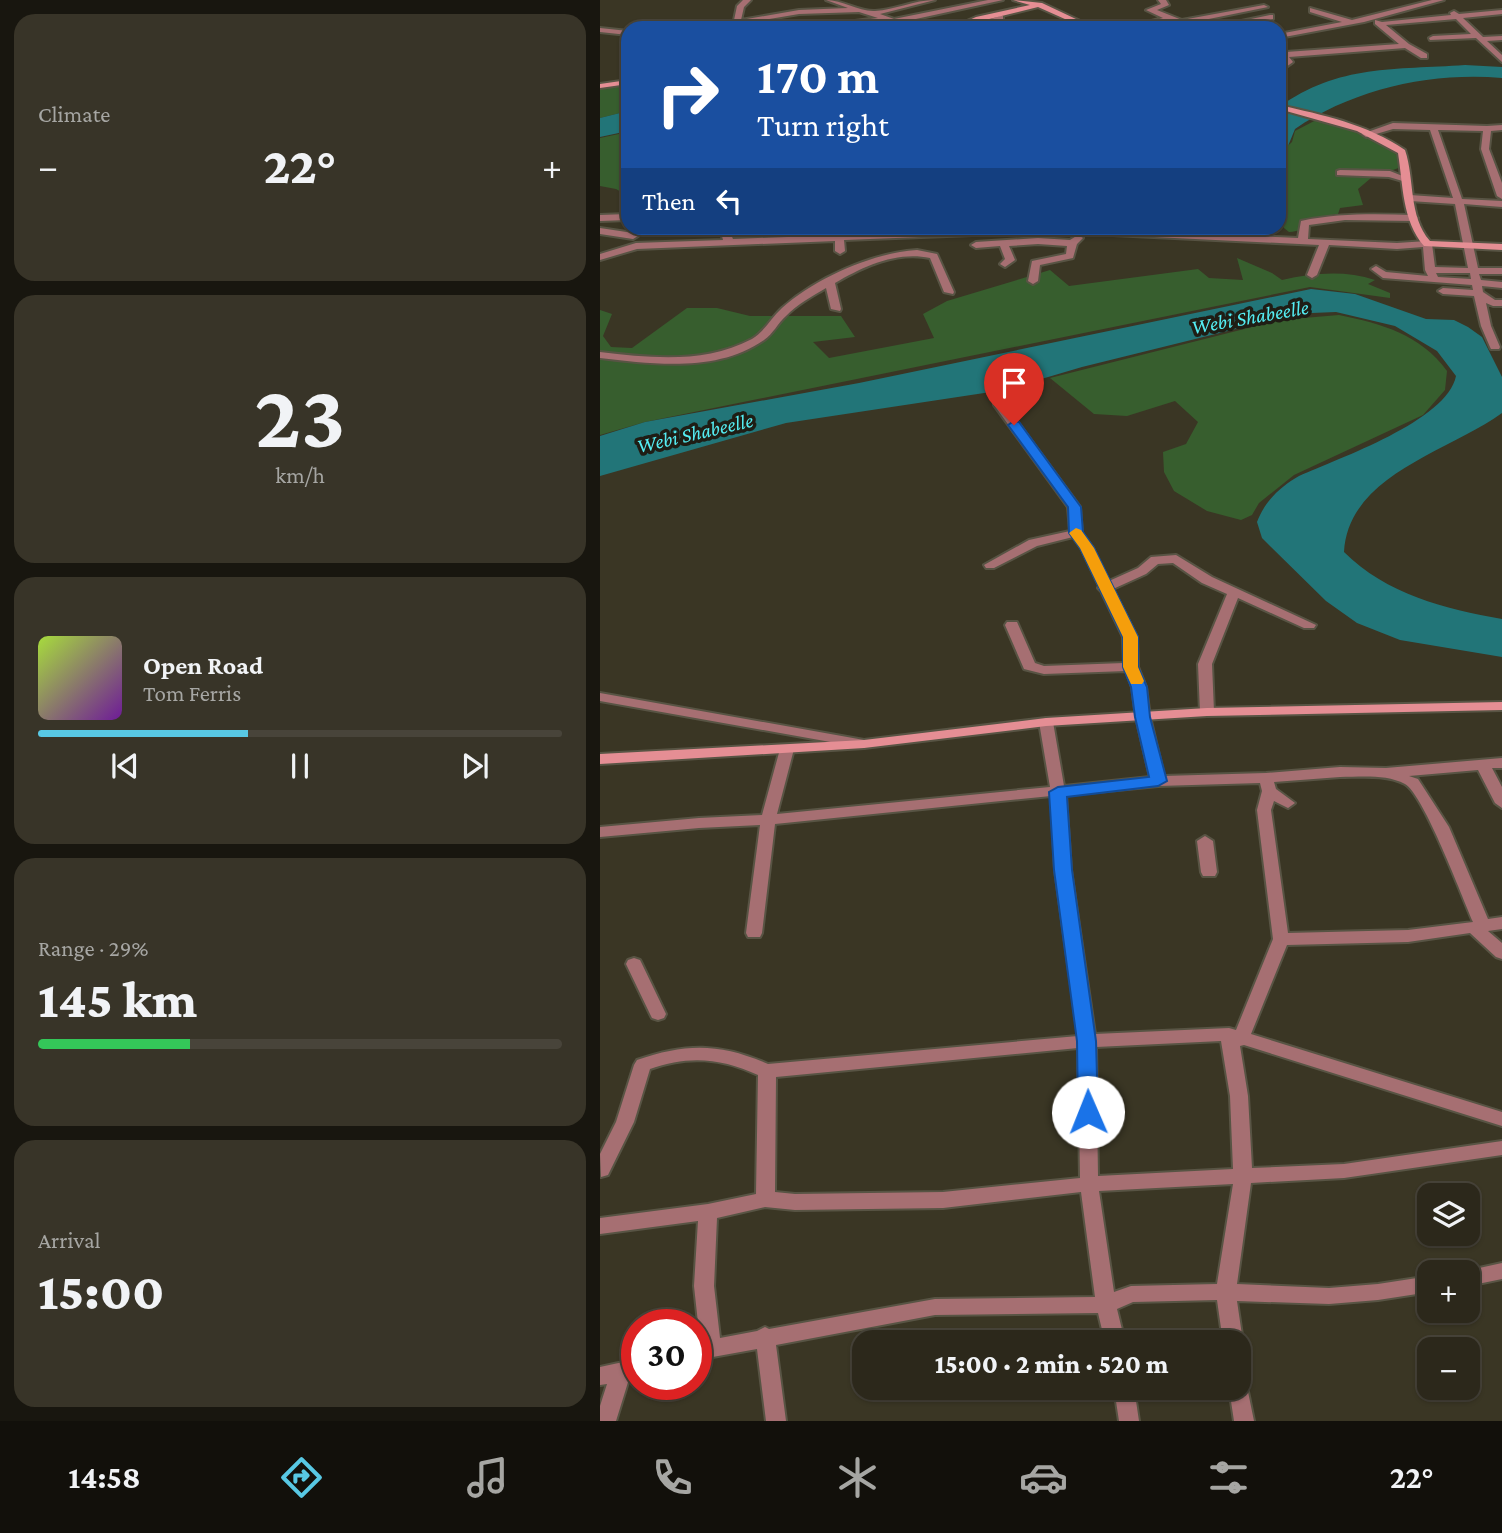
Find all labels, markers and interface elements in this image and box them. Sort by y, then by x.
icon: right [642,49,733,140]
text: 170 m [757,49,879,104]
text: Climate [38,101,110,127]
text: Turn right [757,107,889,143]
text: 22° [263,136,337,194]
text: − [38,145,58,187]
text: + [542,145,562,187]
icon: left [710,182,748,220]
text: Then [642,187,696,216]
water label: Webi Shabeelle [1190,295,1311,339]
pin [984,353,1044,425]
icon: arrive [995,364,1033,402]
text: 23 [255,365,345,467]
water label: Webi Shabeelle [635,408,756,458]
text: km/h [275,462,325,488]
text: Open Road [143,651,263,680]
text: Tom Ferris [143,680,241,706]
icon: previous [106,747,144,785]
icon: pause [281,747,319,785]
icon: next [456,747,494,785]
text: Range · 29% [38,935,148,961]
text: 145 km [38,970,197,1028]
position arrow [1051,1075,1125,1149]
map controls [1417,1183,1480,1400]
button: layers [1417,1183,1480,1246]
text: Arrival [38,1227,101,1253]
button: + [1417,1260,1480,1323]
text: 15:00 [38,1262,165,1320]
speed limit sign: 30 [621,1309,712,1400]
button: − [1417,1337,1480,1400]
text: 15:00 · 2 min · 520 m [935,1350,1168,1379]
icon: directions [277,1453,326,1502]
icon: music [463,1453,512,1502]
icon: phone [648,1453,697,1502]
icon: climate [833,1453,882,1502]
icon: car [1019,1453,1068,1502]
icon: filters [1204,1453,1253,1502]
text: 14:58 [68,1459,141,1495]
text: 22° [1390,1459,1434,1495]

